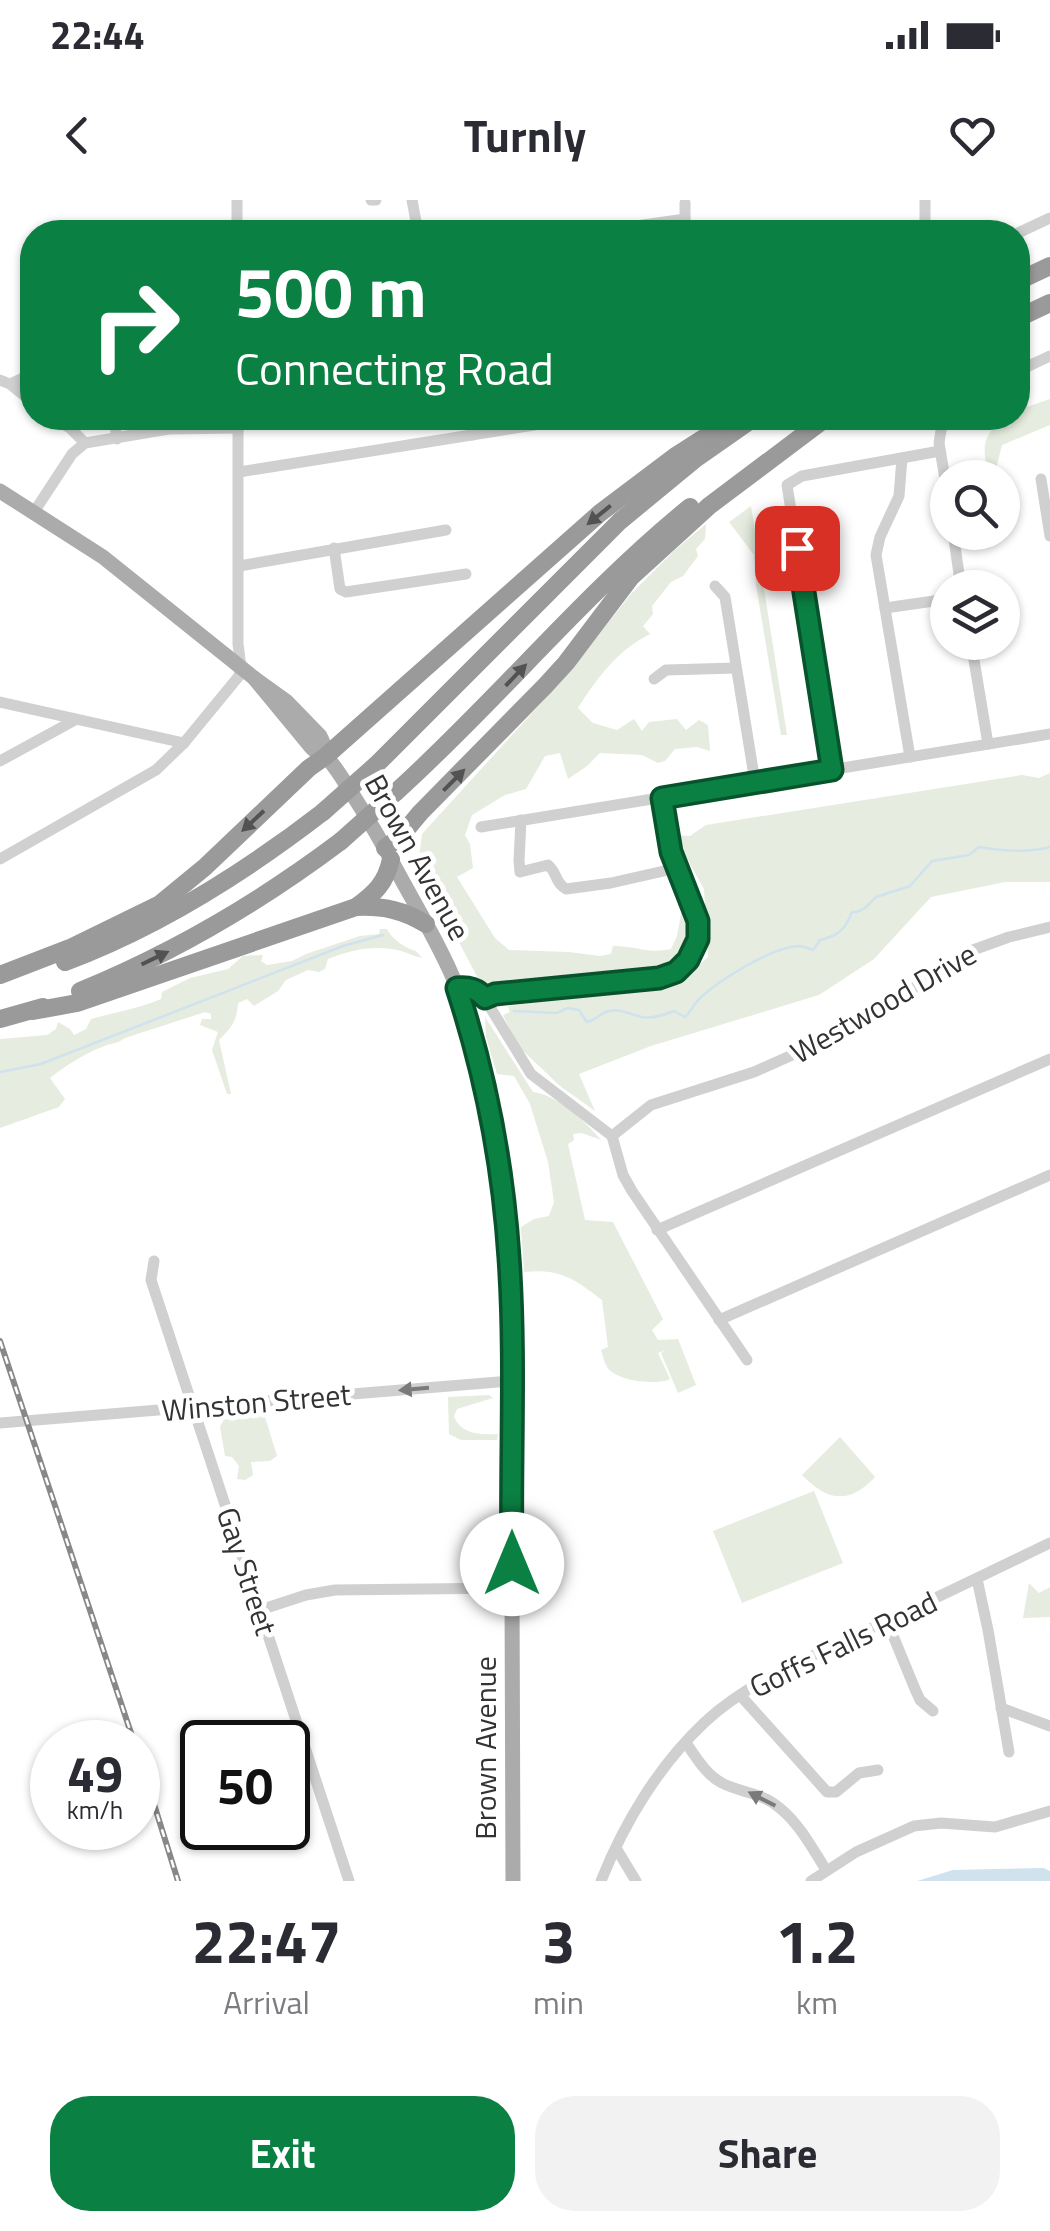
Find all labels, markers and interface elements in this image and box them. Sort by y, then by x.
text: 22:44 [50,6,145,64]
text: Turnly [464,101,586,169]
icon: back [50,108,105,163]
icon: heart [945,108,1000,163]
text: 500 m [235,238,427,344]
icon: right [70,260,200,390]
text: Connecting Road [235,334,554,402]
map controls [930,460,1020,660]
button: search [930,460,1020,550]
one-way arrow [586,504,611,525]
pin [755,506,840,591]
icon: arrive [770,521,825,576]
button: layers [930,570,1020,660]
one-way arrow [503,663,527,687]
street label: Brown Avenue [353,766,483,948]
one-way arrow [441,768,465,792]
one-way arrow [241,809,265,832]
street label: Westwood Drive [781,931,985,1075]
one-way arrow [141,949,170,966]
street label: Winston Street [160,1371,353,1433]
one-way arrow [398,1382,430,1398]
street label: Gay Street [205,1501,289,1641]
position arrow [460,1512,564,1616]
street label: Goffs Falls Road [741,1579,945,1709]
street label: Brown Avenue [462,1656,508,1840]
speed limit sign: 50 [180,1720,310,1850]
text: 49 [67,1735,123,1811]
text: km/h [67,1791,123,1829]
one-way arrow [748,1791,777,1808]
text: 22:47 [192,1895,341,1986]
text: 3 [542,1895,575,1986]
text: 1.2 [776,1895,858,1986]
text: Arrival [223,1978,310,2026]
text: min [533,1978,584,2026]
text: km [796,1978,838,2026]
button: Exit [50,2096,515,2211]
button: Share [535,2096,1000,2211]

